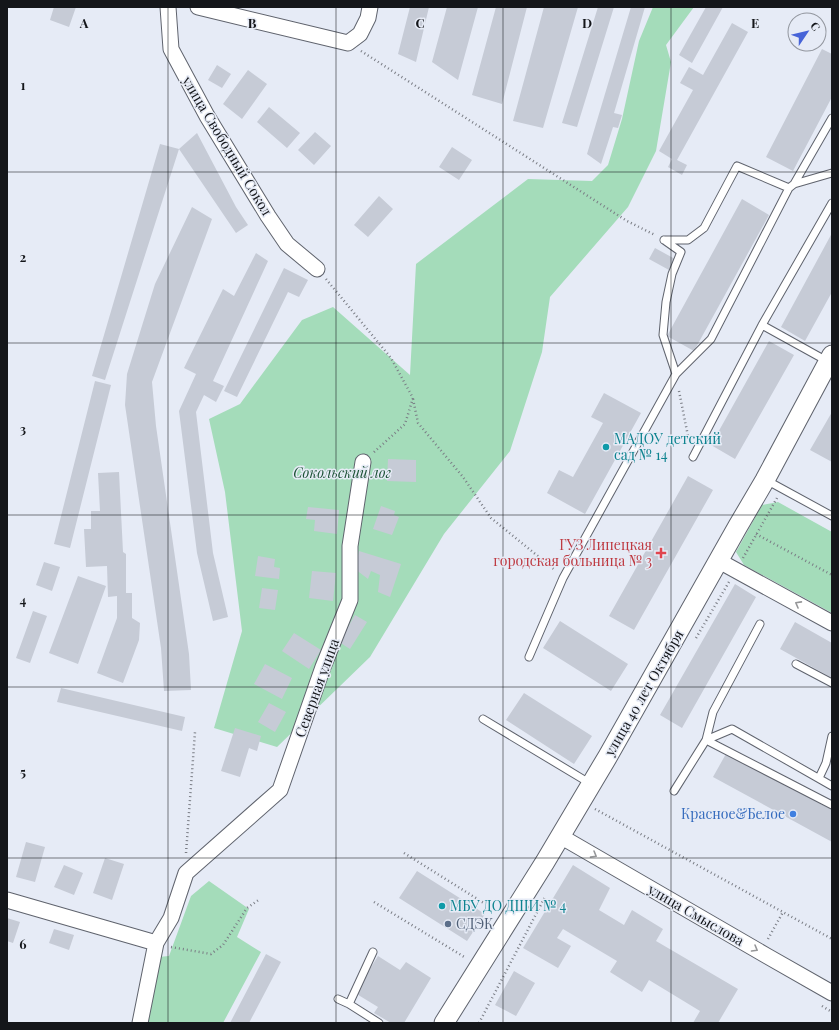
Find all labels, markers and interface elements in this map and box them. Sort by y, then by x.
north arrow [787,12,827,52]
text: A [79,14,89,31]
text: B [248,14,257,31]
text: C [415,14,425,31]
text: D [582,14,592,31]
text: E [751,14,759,31]
text: С [807,18,824,34]
street label: улица Свободный Сокол [178,72,277,219]
text: 1 [21,76,26,93]
text: 2 [20,248,27,265]
text: 3 [20,420,26,437]
place label: МАДОУ детский сад № 14 [614,429,721,464]
marker: МАДОУ детский сад № 14 [601,442,611,452]
park label: Сокольский лог [293,463,391,482]
place label: ГУЗ Липецкая городская больница № 3 [493,535,652,570]
marker: ГУЗ Липецкая городская больница № 3 [655,547,667,559]
text: 4 [20,591,27,608]
one-way arrow [795,602,802,609]
street label: улица 40 лет Октября [599,626,688,760]
street label: Северная улица [290,636,343,740]
text: 5 [20,763,26,780]
place label: Красное&Белое [681,804,785,823]
marker: Красное&Белое [788,809,798,819]
one-way arrow [590,851,597,858]
street label: улица Смыслова [644,879,748,950]
place label: МБУ ДО ДШИ № 4 [450,896,567,915]
marker: МБУ ДО ДШИ № 4 [437,901,447,911]
place label: СДЭК [456,914,494,933]
marker: СДЭК [443,919,453,929]
text: 6 [19,935,27,952]
one-way arrow [751,944,758,951]

